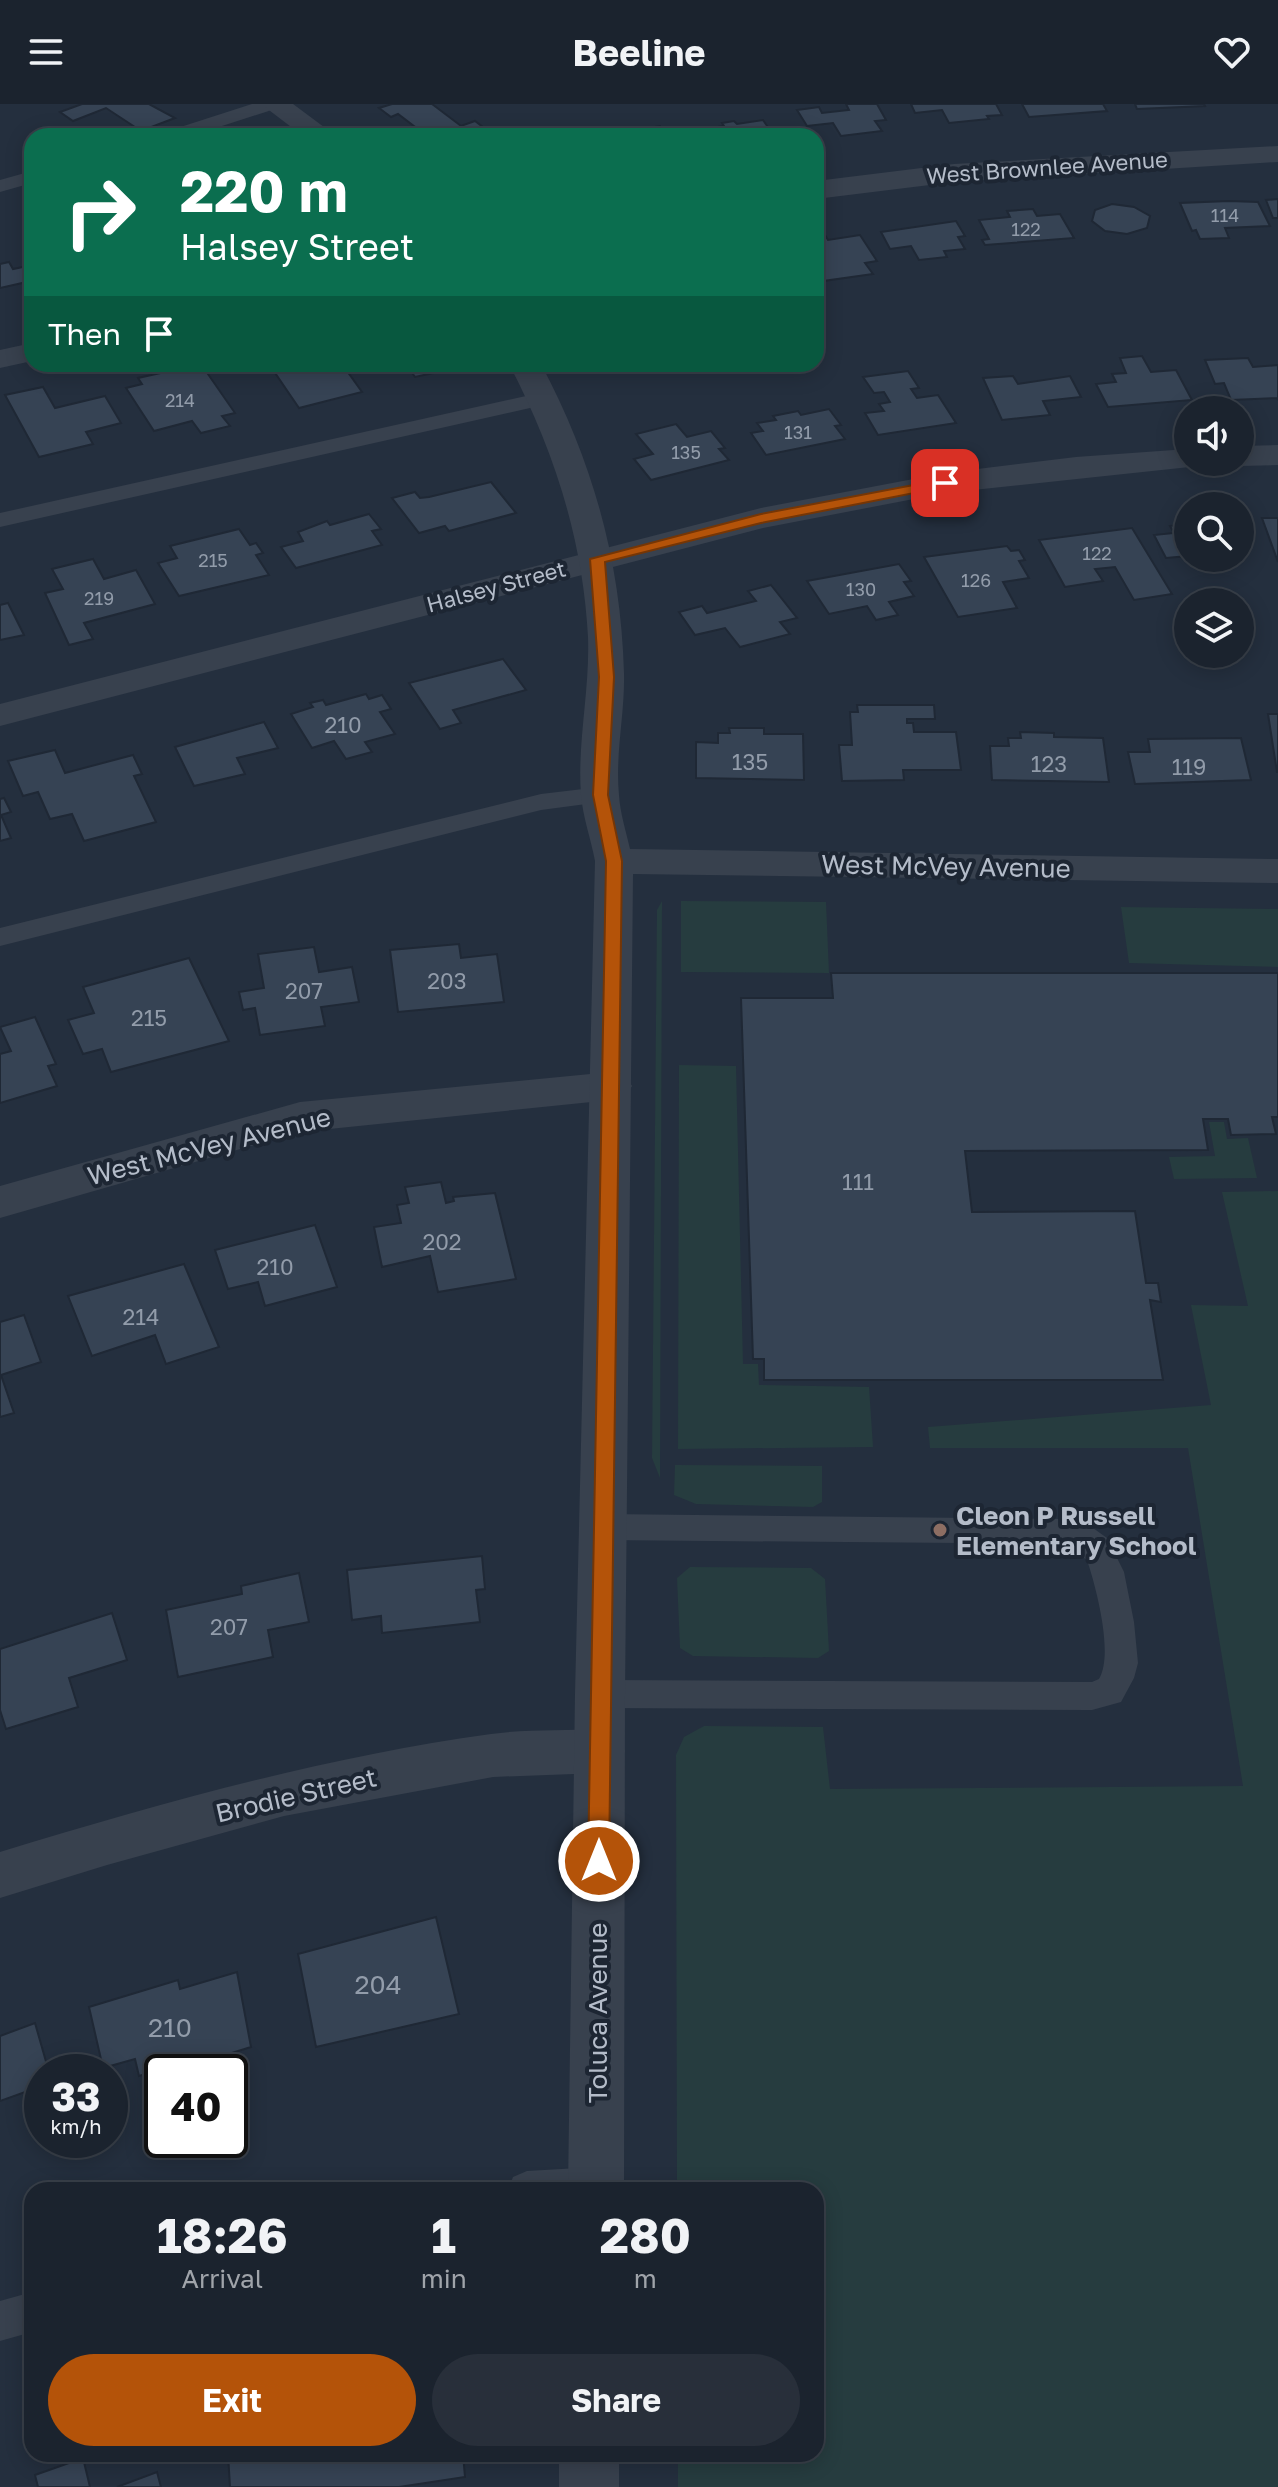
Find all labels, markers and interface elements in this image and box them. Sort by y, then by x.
icon: menu [24,30,68,74]
icon: heart [1210,30,1254,74]
text: Beeline [573,31,705,74]
street label: West Brownlee Avenue [925,145,1169,189]
text: 220 m [180,157,348,224]
icon: right [48,160,152,264]
house number: 114 [1211,204,1239,226]
house number: 122 [1011,218,1041,240]
text: Halsey Street [180,225,414,268]
icon: arrive [137,312,181,356]
text: Then [48,316,121,352]
house number: 214 [165,389,195,411]
map controls [1174,396,1254,668]
button: sound [1174,396,1254,476]
house number: 131 [784,421,812,443]
house number: 135 [671,441,701,463]
pin [911,449,979,517]
icon: arrive [923,461,967,505]
button: search [1174,492,1254,572]
house number: 122 [1082,542,1112,564]
house number: 215 [198,549,228,571]
street label: Halsey Street [423,554,569,618]
house number: 126 [961,569,991,591]
house number: 130 [846,578,876,600]
house number: 219 [84,587,114,609]
button: layers [1174,588,1254,668]
house number: 210 [324,711,362,738]
house number: 135 [732,748,768,775]
house number: 123 [1031,750,1067,777]
house number: 119 [1172,753,1206,780]
street label: West McVey Avenue [821,848,1071,884]
house number: 203 [427,967,467,994]
house number: 207 [285,977,323,1004]
house number: 215 [131,1004,167,1031]
street label: West McVey Avenue [84,1101,334,1191]
house number: 111 [842,1168,874,1195]
house number: 202 [422,1228,462,1255]
house number: 210 [256,1253,294,1280]
house number: 214 [123,1303,159,1330]
place label: Cleon P Russell Elementary School [956,1500,1197,1561]
marker: Cleon P Russell Elementary School [931,1521,949,1539]
house number: 207 [210,1613,248,1640]
street label: Brodie Street [212,1761,380,1829]
position arrow [557,1819,641,1903]
street label: Toluca Avenue [582,1923,613,2103]
house number: 204 [354,1969,402,2000]
house number: 210 [148,2012,192,2043]
speed limit sign: 40 [144,2054,248,2158]
text: 33 [52,2072,100,2120]
text: km/h [51,2114,101,2138]
text: 18:26 [157,2206,288,2264]
text: 1 [431,2206,456,2264]
text: 280 [600,2206,691,2264]
text: Arrival [182,2263,263,2294]
text: min [421,2263,467,2294]
text: m [634,2263,657,2294]
button: Exit [48,2354,416,2446]
button: Share [432,2354,800,2446]

